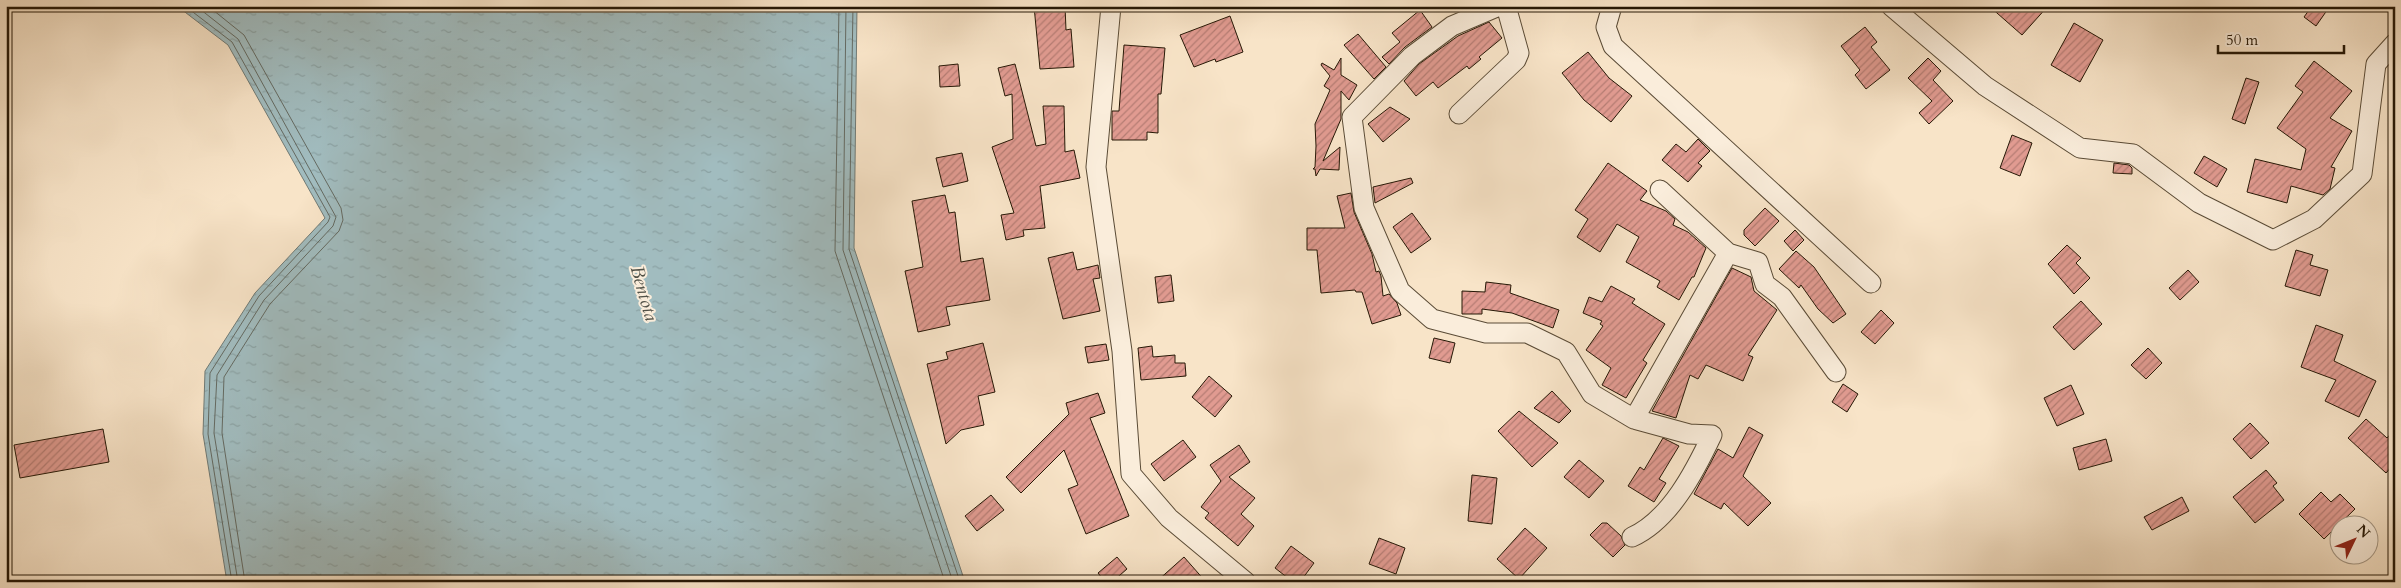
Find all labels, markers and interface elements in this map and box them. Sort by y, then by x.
scale bar [2218,22,2345,54]
text: 50 m [2226,30,2258,50]
water label: Bentota [624,262,664,325]
north arrow [2328,516,2378,566]
text: N [2352,521,2374,542]

